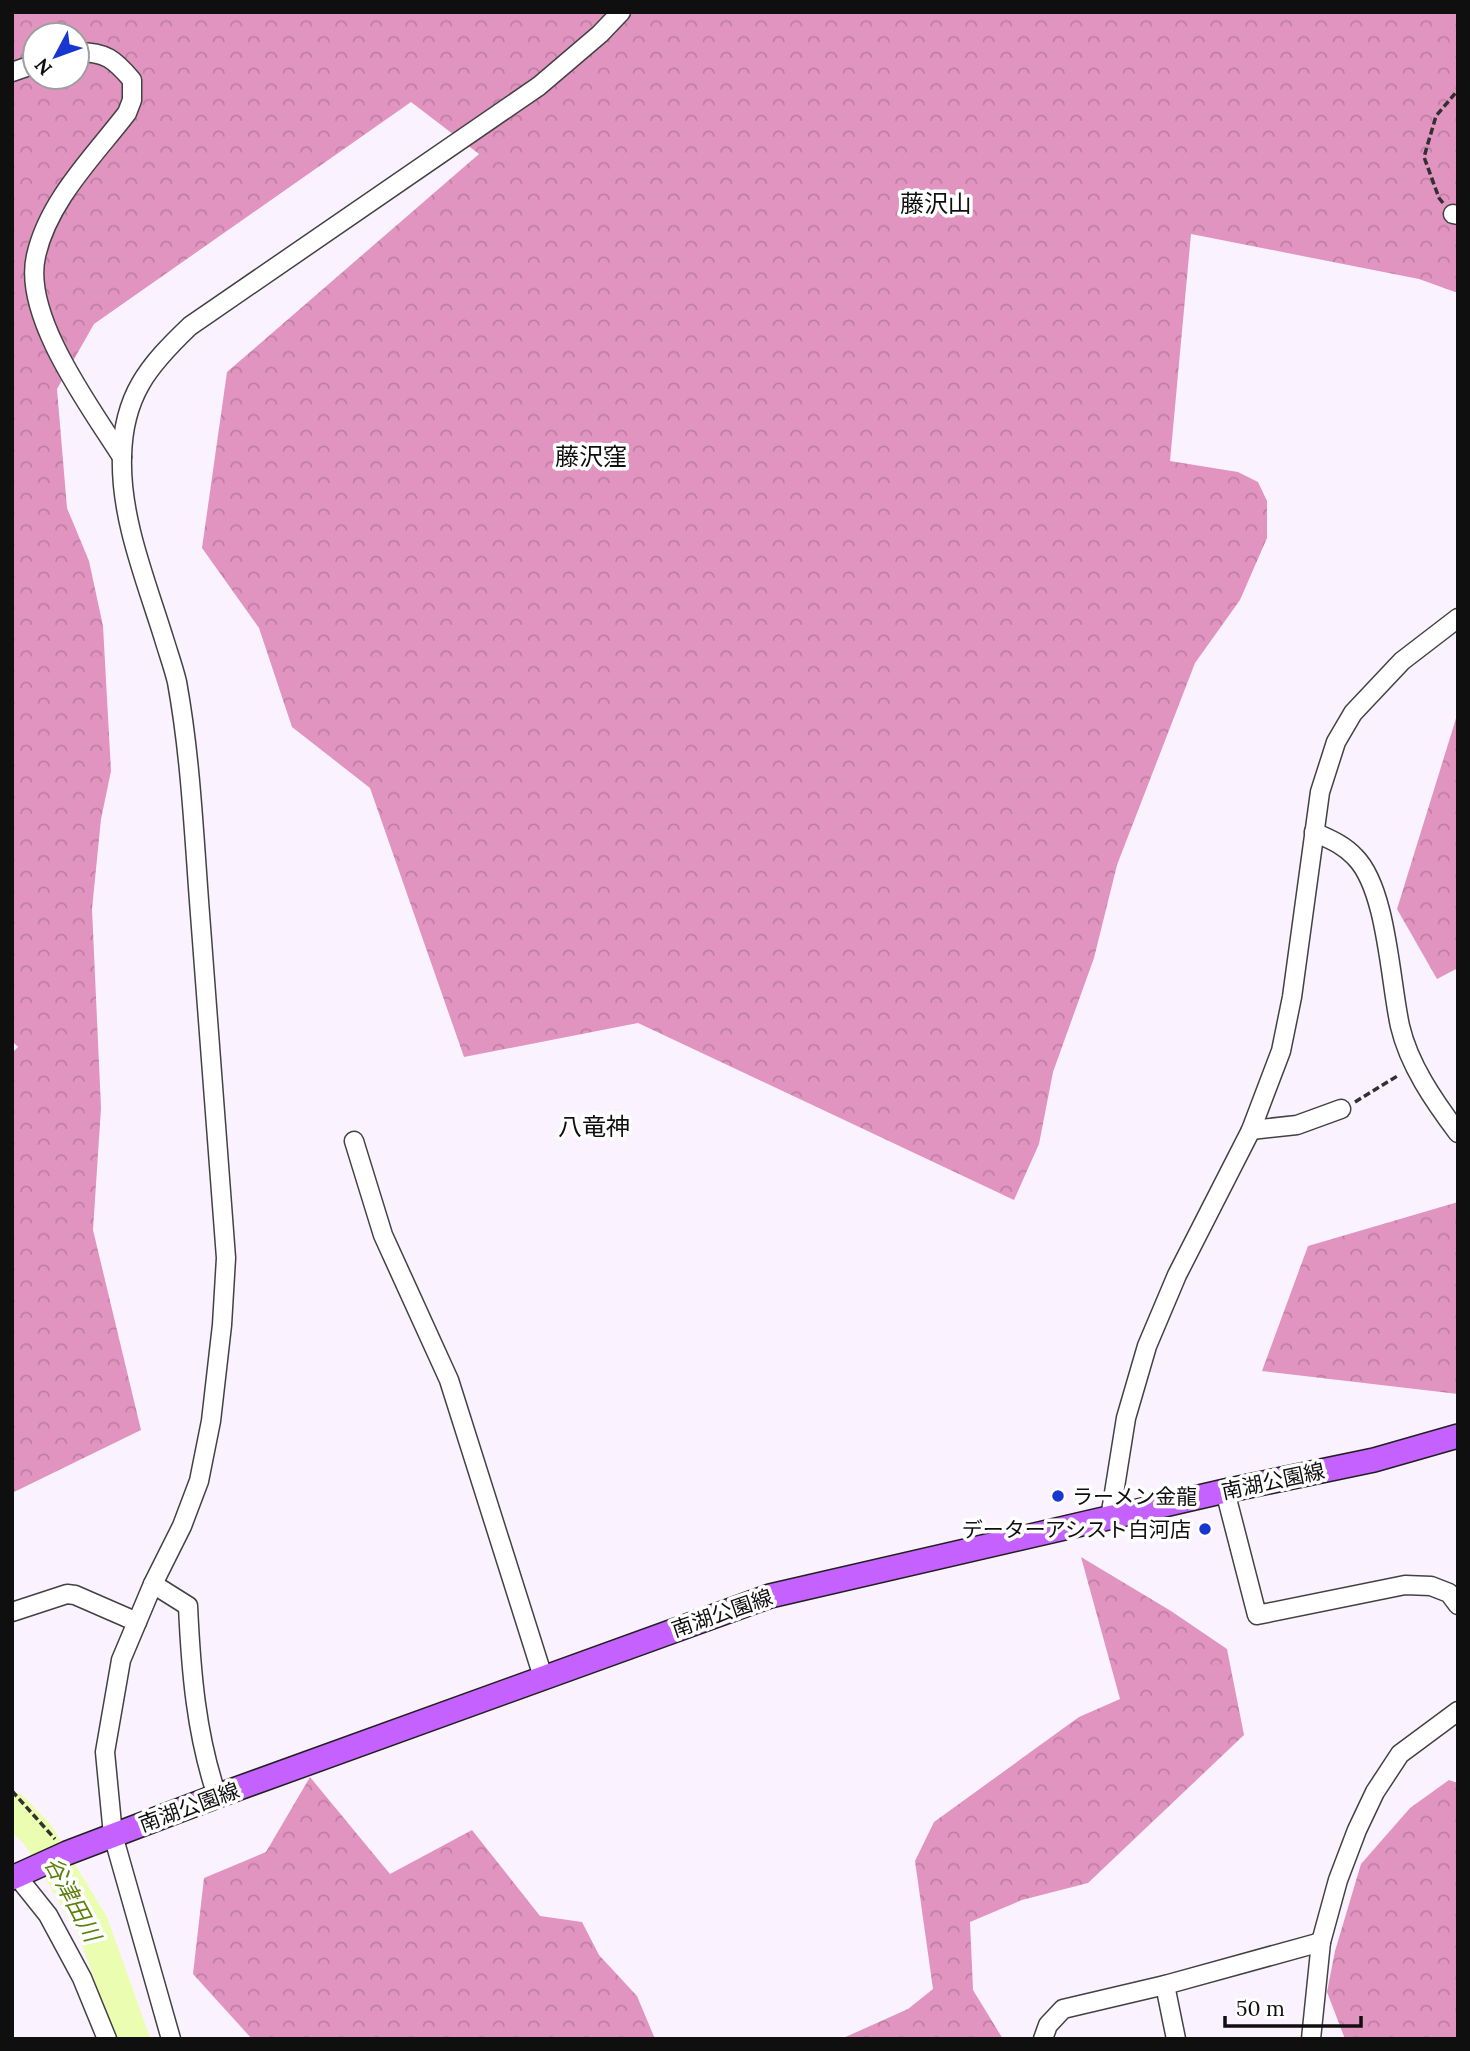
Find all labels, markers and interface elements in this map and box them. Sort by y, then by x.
north arrow [21,21,91,91]
text: N [29,54,57,81]
district label: 藤沢山 [900,188,972,219]
district label: 藤沢窪 [555,441,627,472]
district label: 八竜神 [558,1111,630,1142]
street label: 南湖公園線 [1219,1457,1327,1505]
place label: ラーメン金龍 [1072,1483,1197,1510]
marker: ラーメン金龍 [1050,1488,1066,1504]
place label: データーアシスト白河店 [962,1516,1191,1543]
marker: データーアシスト白河店 [1197,1521,1213,1537]
street label: 南湖公園線 [668,1583,776,1643]
street label: 南湖公園線 [135,1776,243,1838]
water label: 谷津田川 [39,1852,109,1949]
scale bar [1225,1984,1362,2028]
text: 50 m [1236,1995,1285,2022]

